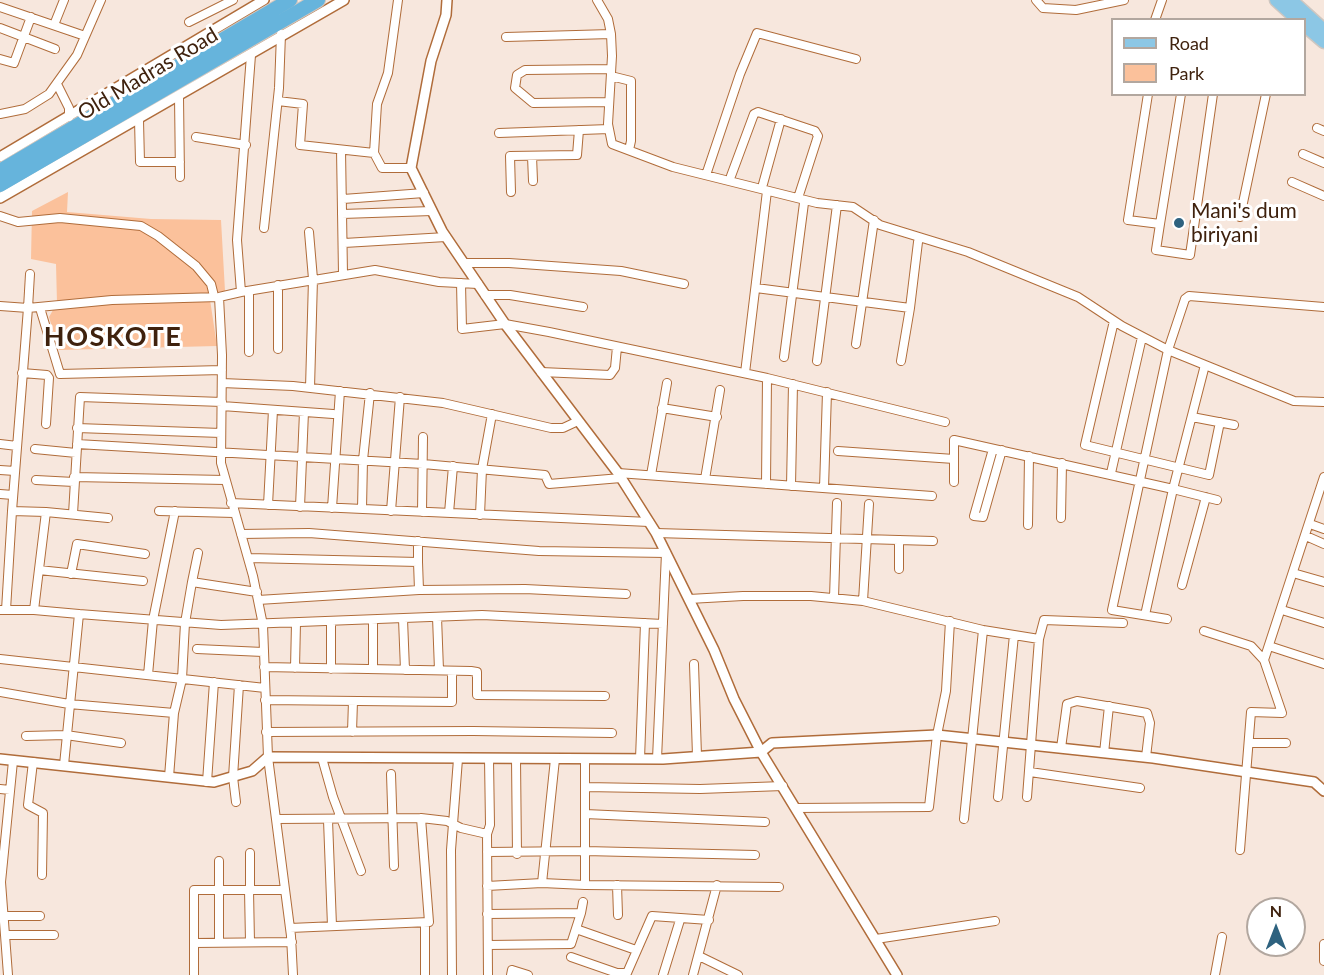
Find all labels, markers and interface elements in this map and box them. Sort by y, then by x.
legend [1111,18,1306,96]
street label: Old Madras Road [73,22,223,126]
text: Road [1169,32,1209,54]
text: Park [1169,62,1204,84]
place label: Mani's dum biriyani [1191,198,1297,248]
marker: Mani's dum biriyani [1172,216,1186,230]
district label: HOSKOTE [44,321,182,353]
north arrow [1246,897,1306,957]
text: N [1270,901,1282,920]

